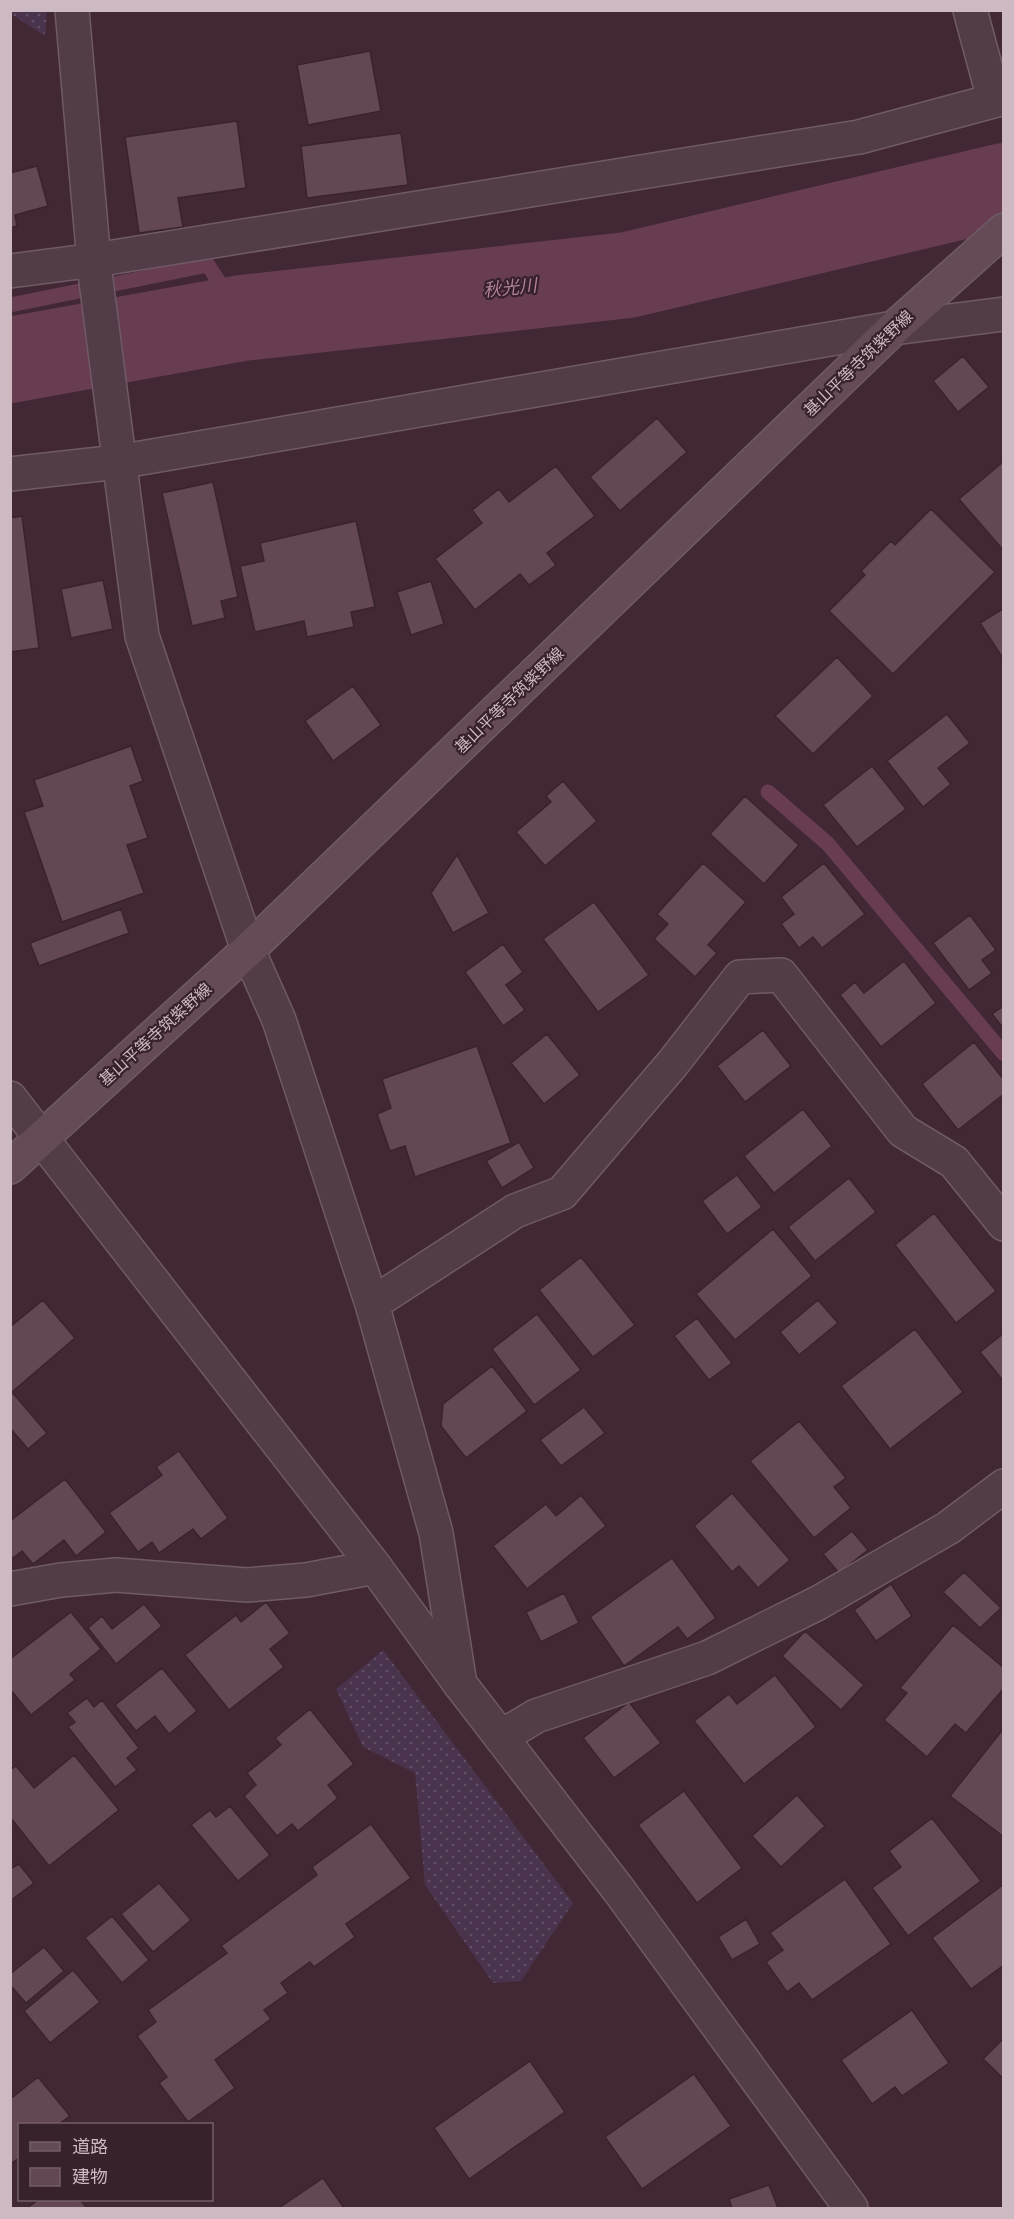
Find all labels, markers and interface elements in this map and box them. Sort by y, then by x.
water label: 秋光川 [482,274,540,302]
street label: 基山平等寺筑紫野線 [800,307,917,420]
street label: 基山平等寺筑紫野線 [451,644,568,757]
street label: 基山平等寺筑紫野線 [95,979,215,1090]
legend [18,2123,213,2201]
text: 道路 [72,2136,108,2158]
text: 建物 [72,2166,108,2188]

